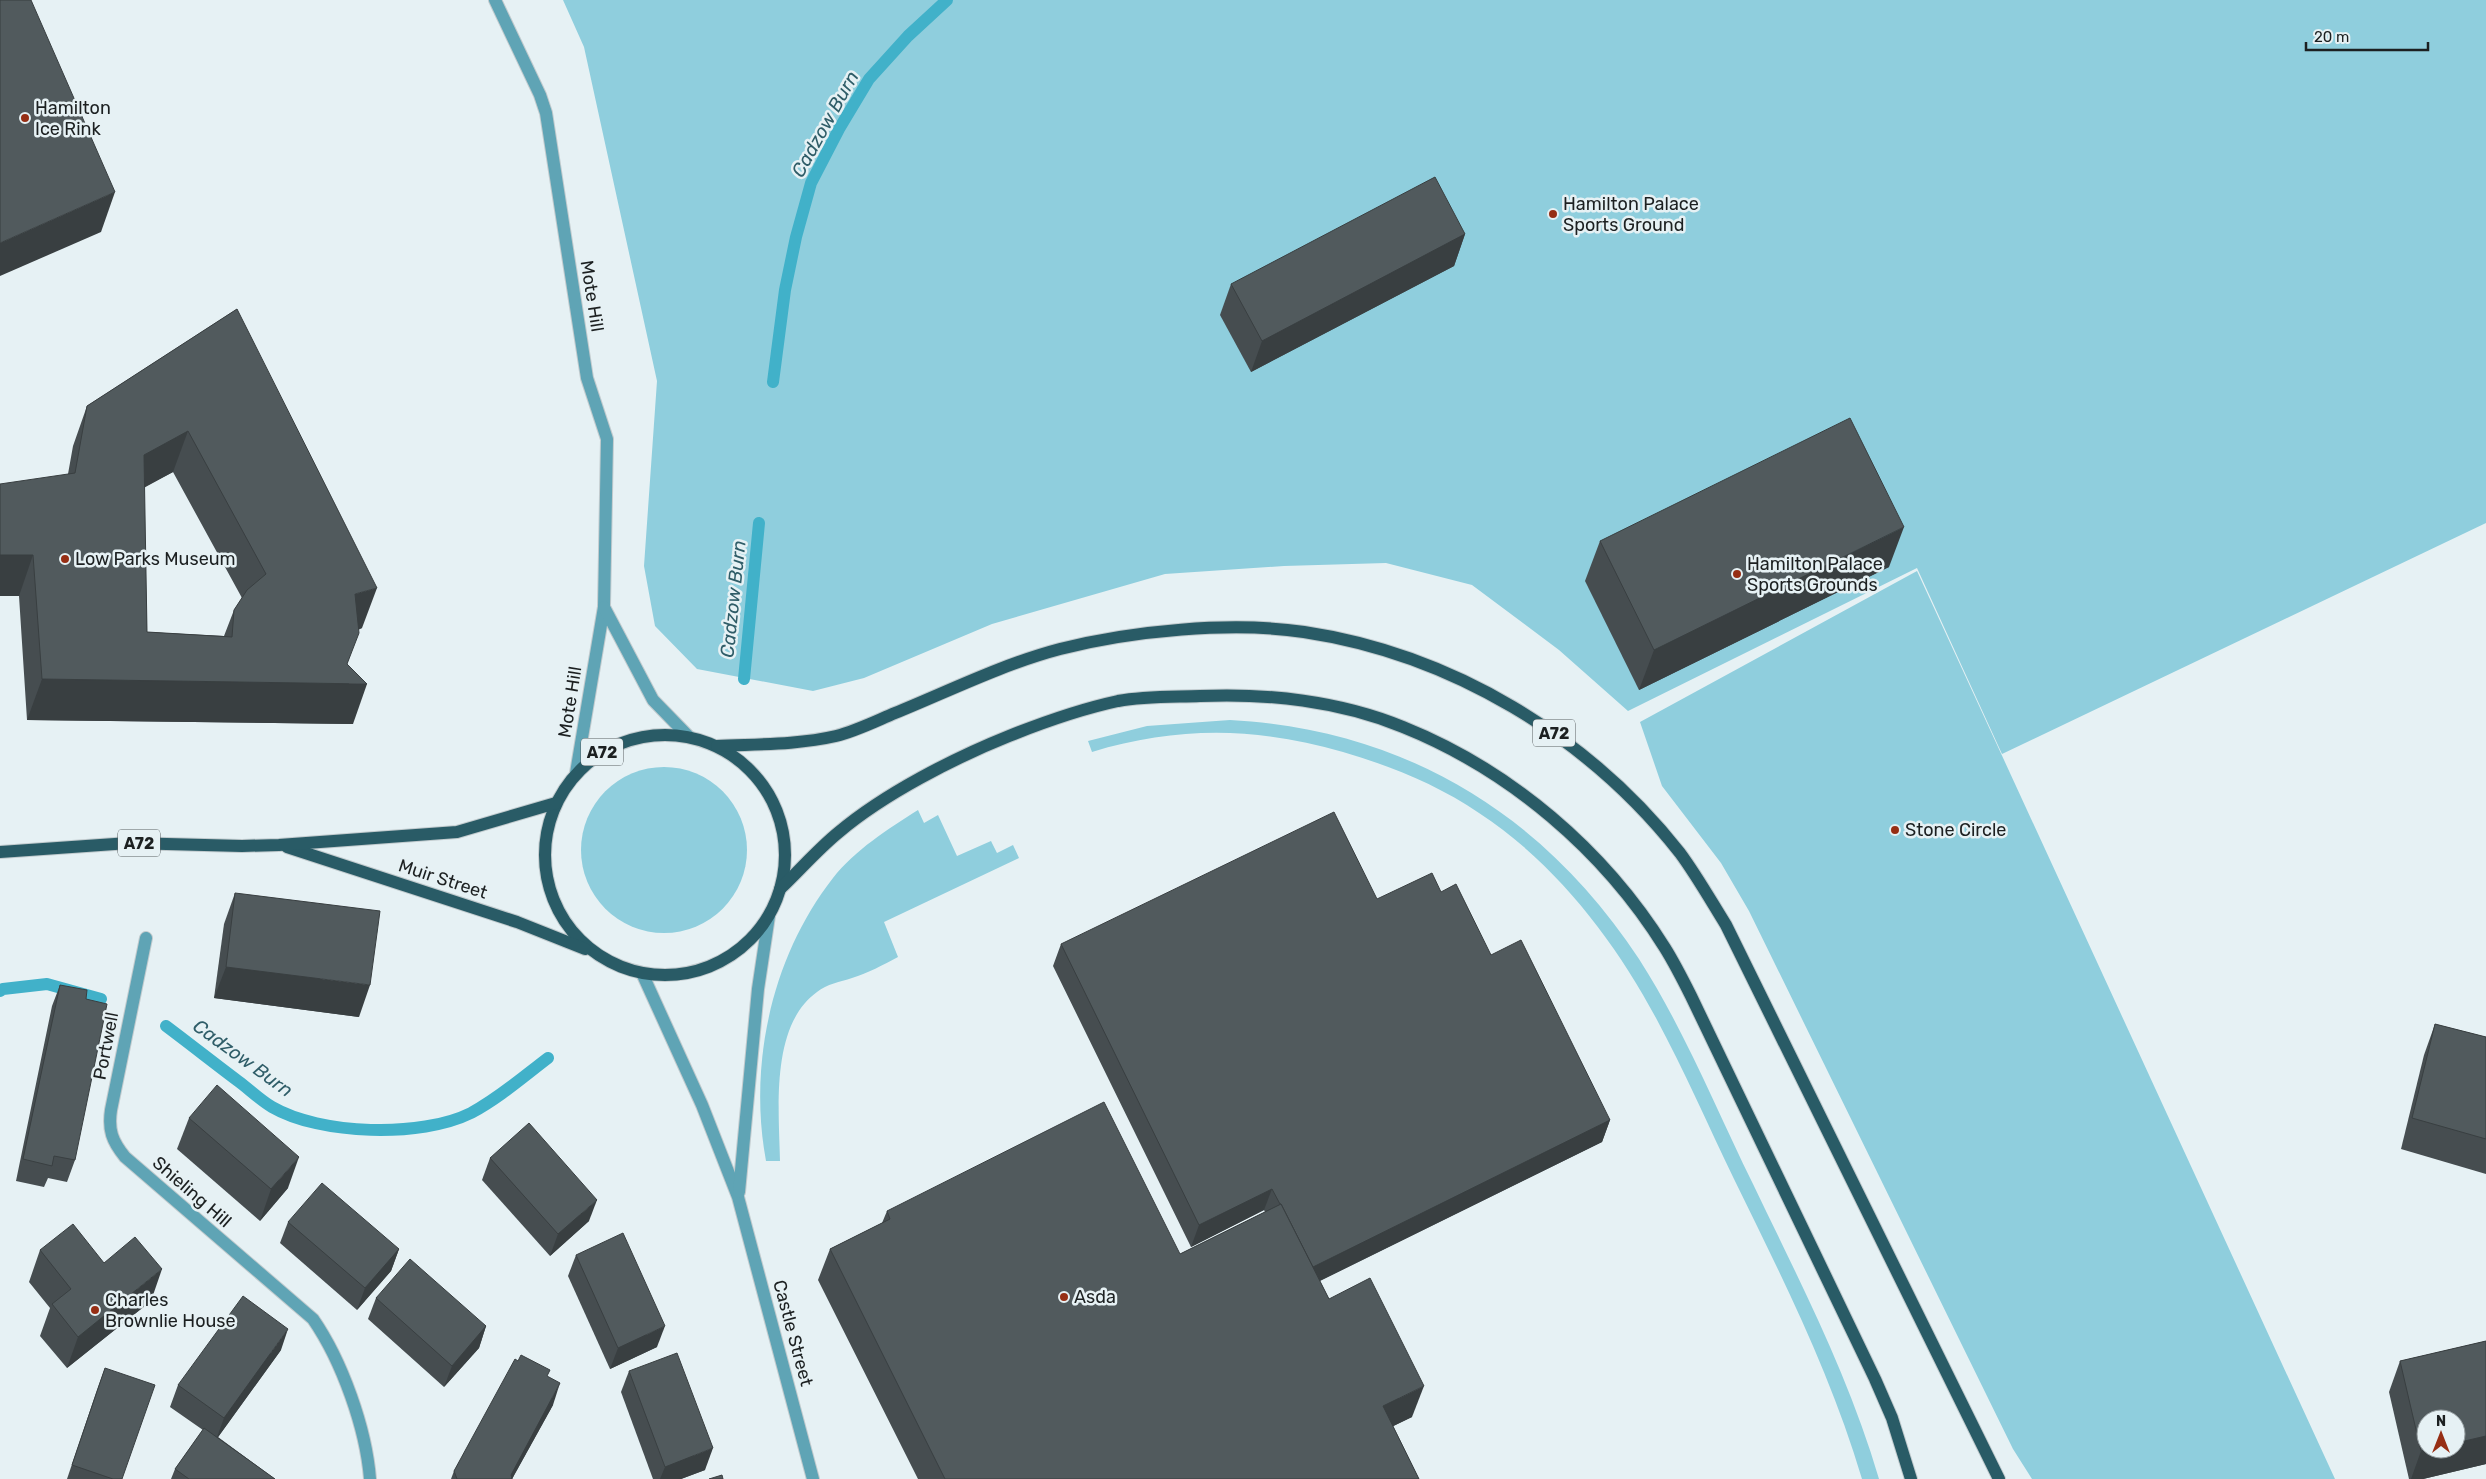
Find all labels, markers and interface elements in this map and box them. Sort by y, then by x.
scale bar [2306,20,2428,52]
text: 20 m [2314,28,2349,46]
water label: Cadzow Burn [786,67,864,181]
place label: Hamilton Ice Rink [35,97,111,140]
marker: Hamilton Ice Rink [19,112,31,124]
place label: Hamilton Palace Sports Ground [1563,193,1699,236]
marker: Hamilton Palace Sports Ground [1547,208,1559,220]
street label: Mote Hill [576,259,608,333]
water label: Cadzow Burn [715,539,751,659]
place label: Low Parks Museum [75,548,236,570]
marker: Low Parks Museum [59,553,71,565]
place label: Hamilton Palace Sports Grounds [1747,553,1883,596]
marker: Hamilton Palace Sports Grounds [1731,568,1743,580]
street label: Mote Hill [554,665,586,739]
road number: A72 [1533,720,1575,746]
road number: A72 [581,739,623,766]
place label: Stone Circle [1905,819,2006,841]
marker: Stone Circle [1889,824,1901,836]
road number: A72 [118,830,160,856]
street label: Muir Street [396,854,490,904]
street label: Portwell [89,1010,123,1082]
water label: Cadzow Burn [189,1014,297,1102]
street label: Shieling Hill [148,1152,236,1232]
street label: Castle Street [768,1277,818,1389]
place label: Asda [1074,1286,1116,1308]
place label: Charles Brownlie House [105,1289,236,1332]
marker: Asda [1058,1291,1070,1303]
marker: Charles Brownlie House [89,1304,101,1316]
north arrow [2416,1409,2466,1459]
text: N [2436,1413,2446,1430]

